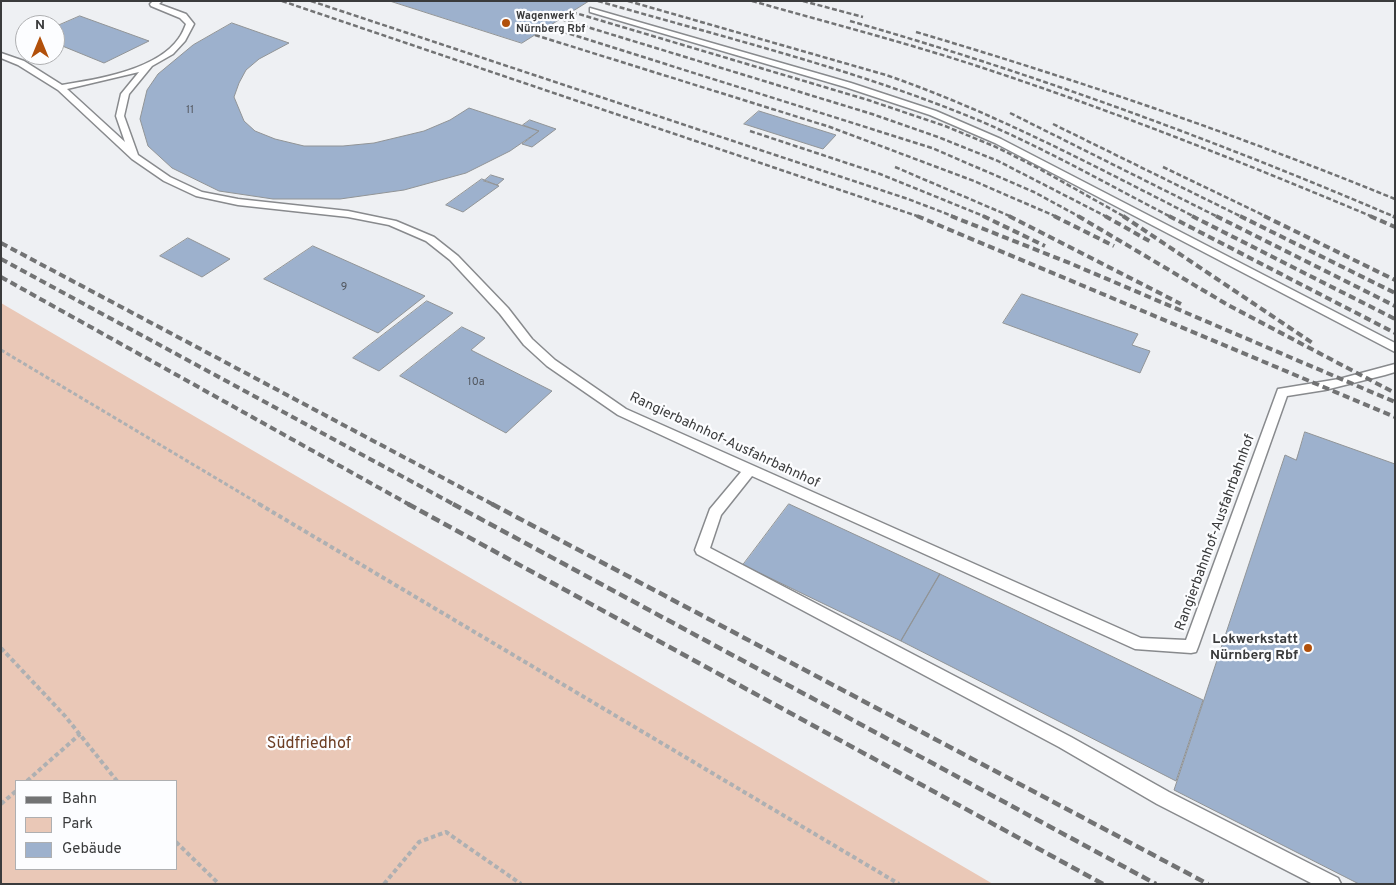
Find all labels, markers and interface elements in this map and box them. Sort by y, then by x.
place label: Wagenwerk Nürnberg Rbf [516,10,585,36]
north arrow [15,15,65,65]
text: N [35,17,45,34]
marker: Wagenwerk Nürnberg Rbf [500,17,512,29]
house number: 11 [186,104,194,118]
house number: 9 [341,281,347,295]
house number: 10a [468,376,484,390]
street label: Rangierbahnhof-Ausfahrbahnhof [626,390,822,492]
street label: Rangierbahnhof-Ausfahrbahnhof [1173,433,1259,633]
place label: Lokwerkstatt Nürnberg Rbf [1210,632,1298,664]
marker: Lokwerkstatt Nürnberg Rbf [1302,642,1314,654]
park label: Südfriedhof [267,735,351,755]
legend [15,780,178,870]
text: Bahn [62,790,97,809]
text: Park [62,815,93,834]
text: Gebäude [62,840,122,859]

